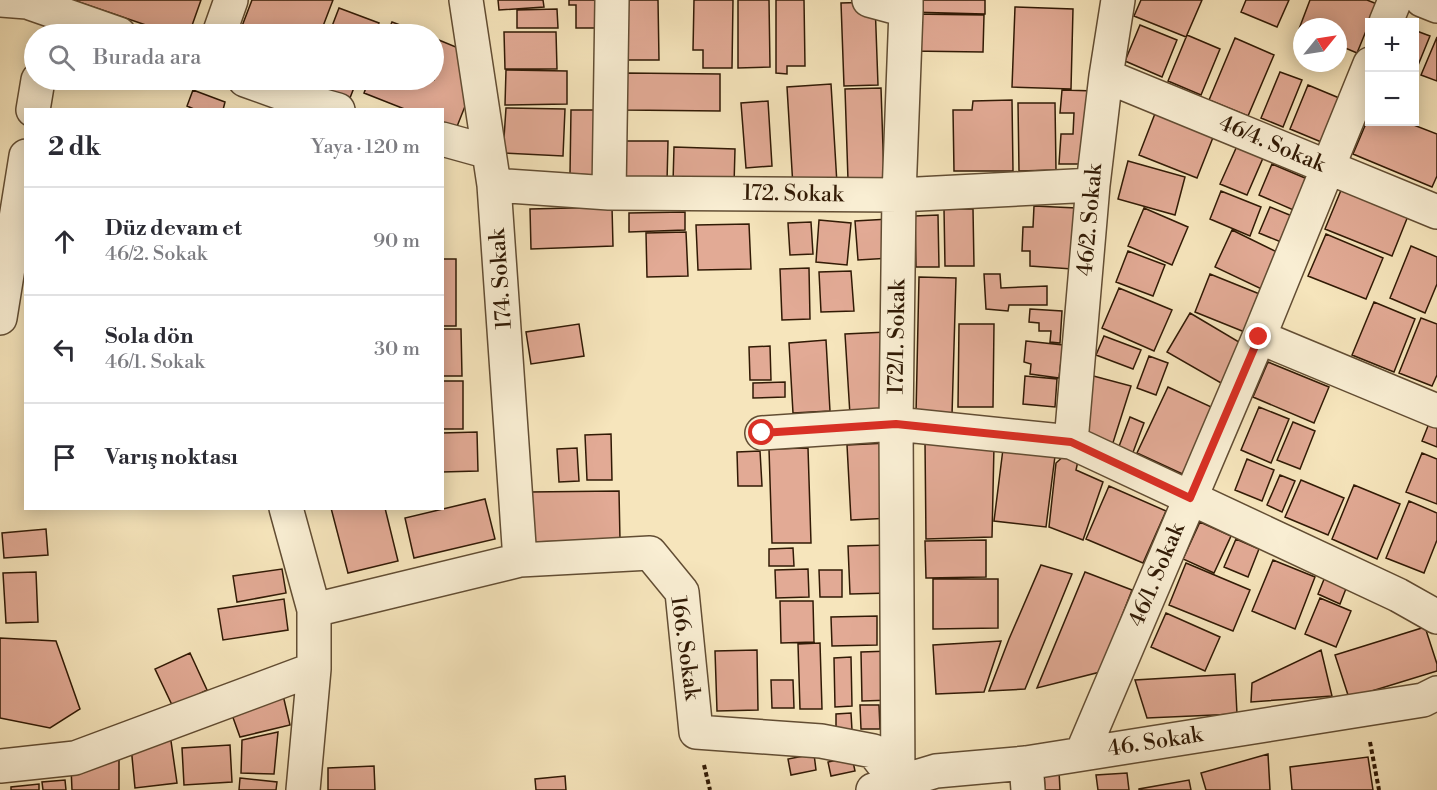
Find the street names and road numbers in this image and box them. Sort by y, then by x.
street label: 46/4. Sokak [1215,109,1331,179]
street label: 46/2. Sokak [1072,161,1108,277]
street label: 172. Sokak [742,180,845,208]
street label: 174. Sokak [484,226,518,330]
street label: 172/1. Sokak [882,278,912,395]
street label: 46/1. Sokak [1123,518,1191,631]
street label: 166. Sokak [664,594,706,703]
street label: 46. Sokak [1106,721,1206,763]

